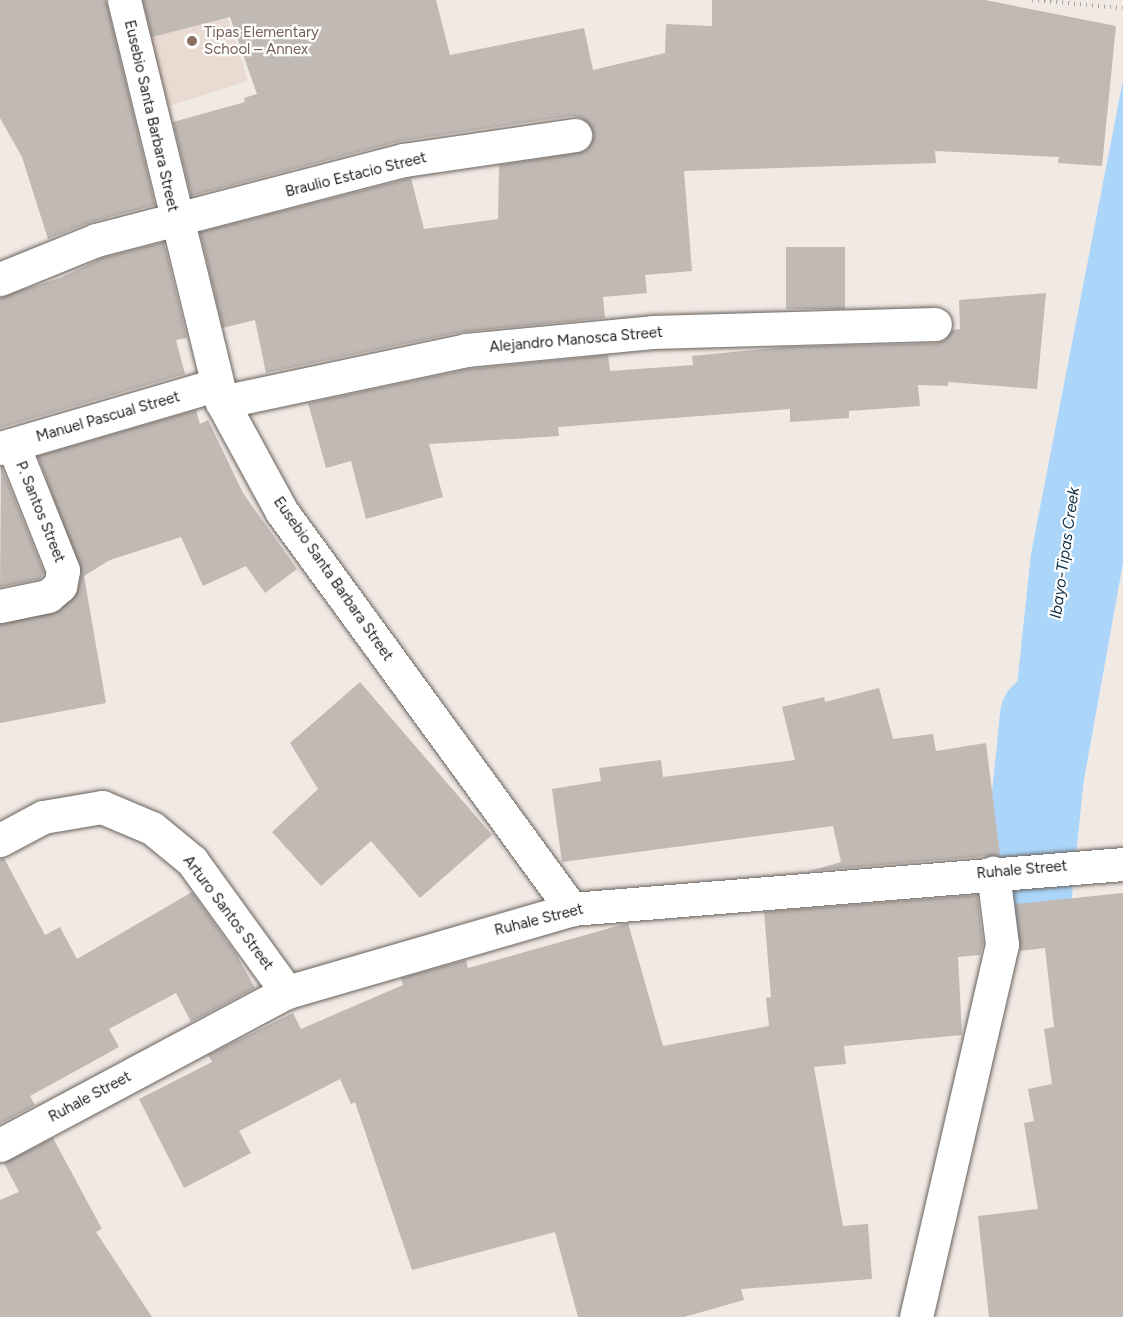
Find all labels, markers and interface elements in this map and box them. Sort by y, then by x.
street label: Eusebio Santa Barbara Street [120,18,182,214]
place label: Tipas Elementary School – Annex [204,23,319,58]
marker: Tipas Elementary School – Annex [185,34,199,48]
street label: Braulio Estacio Street [284,149,428,201]
street label: Alejandro Manosca Street [489,323,663,357]
street label: Manuel Pascual Street [34,388,182,446]
street label: P. Santos Street [11,459,69,565]
water label: Ibayo-Tipas Creek [1046,486,1084,620]
street label: Eusebio Santa Barbara Street [269,494,397,664]
street label: Arturo Santos Street [179,852,277,974]
street label: Ruhale Street [976,857,1068,883]
street label: Ruhale Street [493,900,585,940]
street label: Ruhale Street [46,1068,134,1126]

